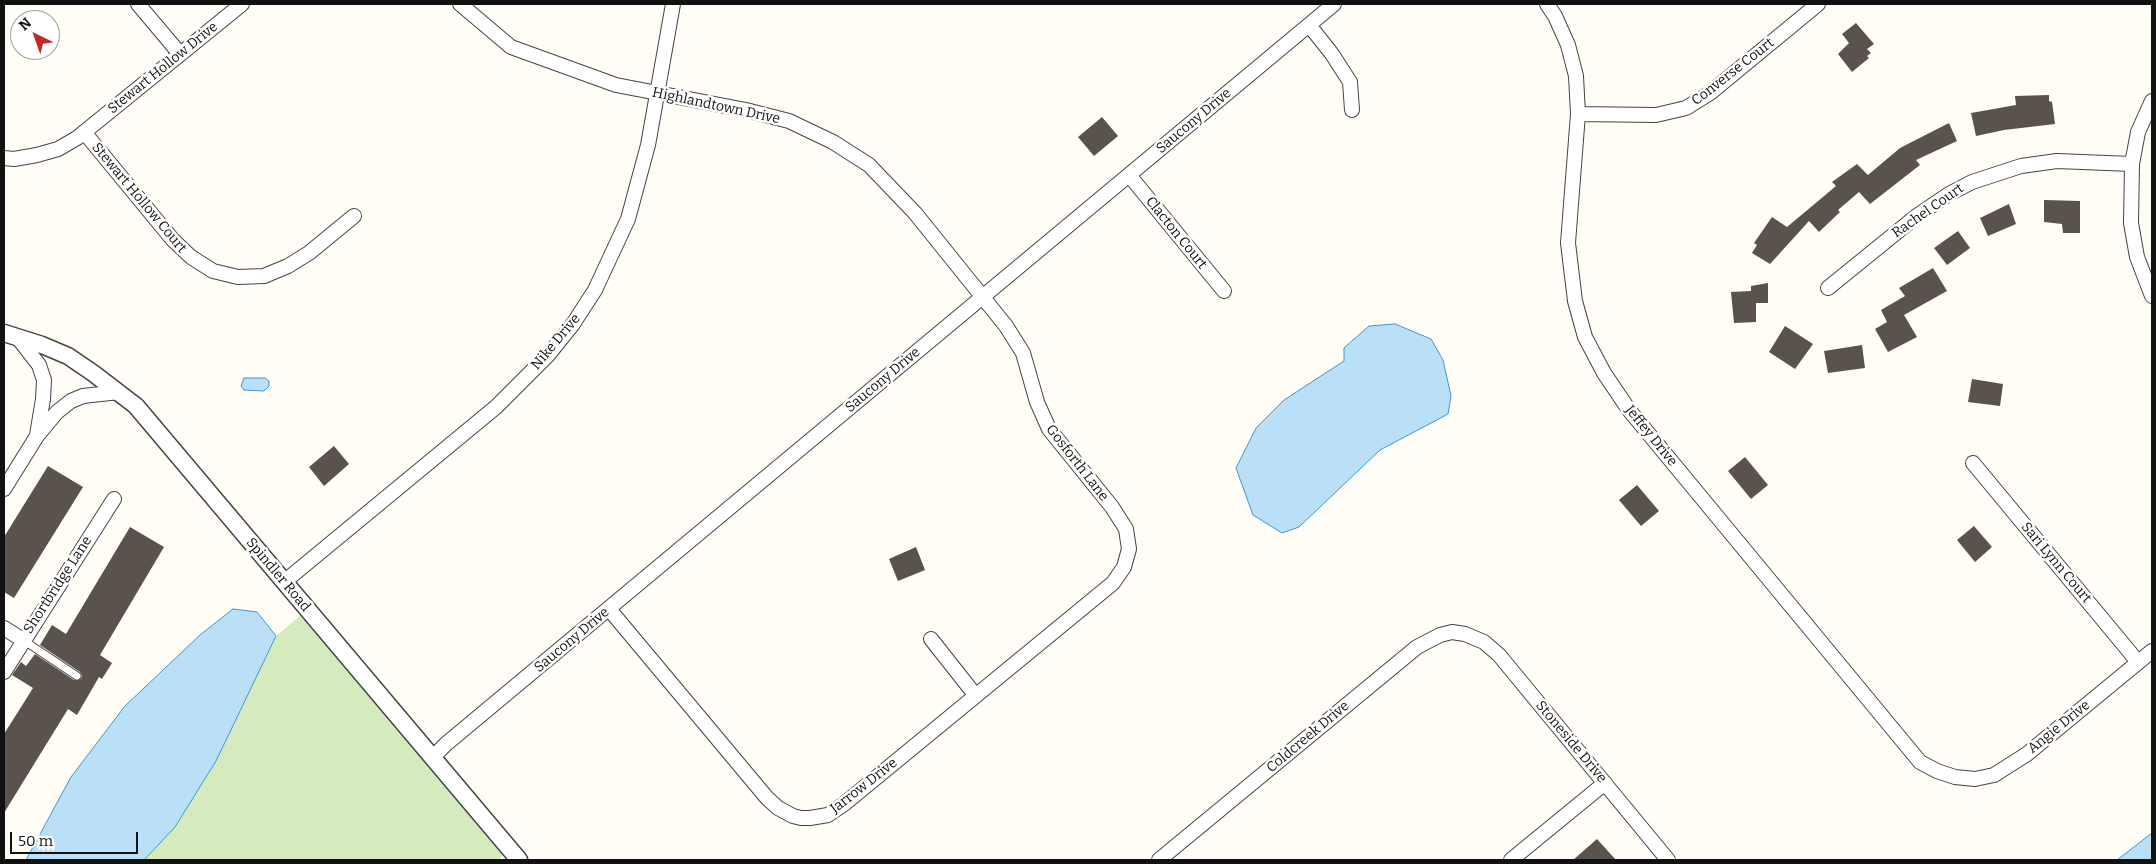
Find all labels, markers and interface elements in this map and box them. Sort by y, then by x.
north arrow [10,10,60,60]
text: N [16,14,35,34]
street label: Stewart Hollow Drive [105,19,221,117]
street label: Converse Court [1689,35,1777,109]
street label: Highlandtown Drive [651,84,781,128]
street label: Saucony Drive [1153,85,1235,157]
street label: Stewart Hollow Court [88,140,190,256]
street label: Rachel Court [1889,180,1967,242]
street label: Clacton Court [1142,193,1210,273]
street label: Nike Drive [528,311,584,373]
street label: Saucony Drive [842,344,924,416]
street label: Jeffey Drive [1621,402,1681,470]
street label: Gosforth Lane [1042,422,1112,504]
street label: Sari Lynn Court [2017,519,2095,607]
street label: Shortbridge Lane [20,533,96,637]
street label: Spindler Road [242,535,314,615]
street label: Saucony Drive [531,604,613,676]
street label: Angie Drive [2024,697,2094,757]
street label: Coldcreek Drive [1263,698,1353,776]
street label: Stoneside Drive [1532,698,1610,786]
street label: Jarrow Drive [827,755,901,817]
scale bar [12,822,140,854]
text: 50 m [18,832,53,850]

